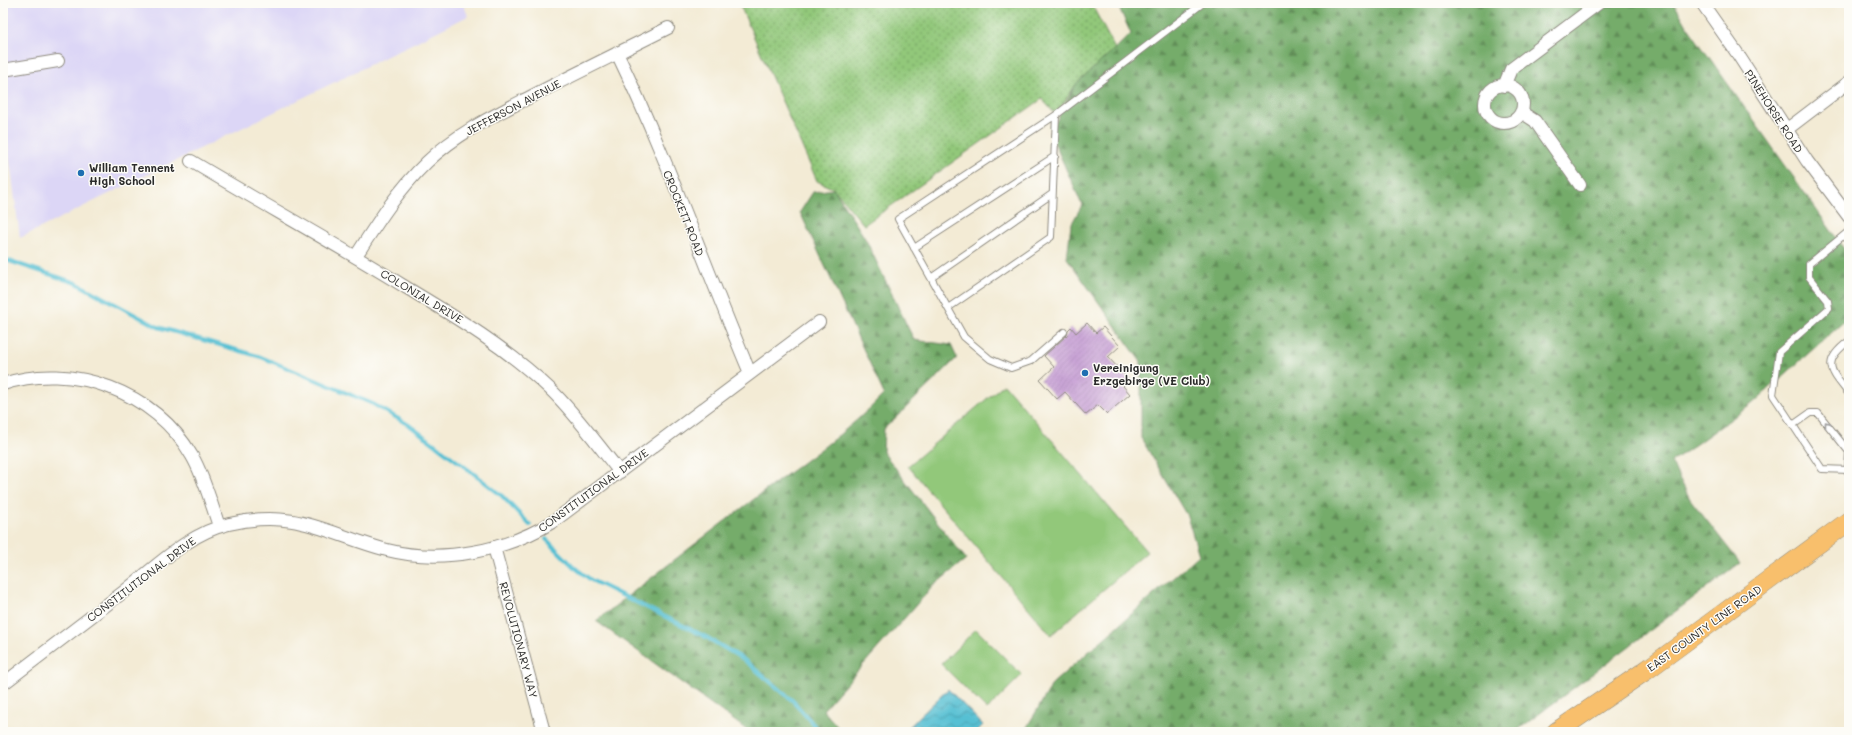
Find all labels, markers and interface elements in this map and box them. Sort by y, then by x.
street label: PINEHORSE ROAD [1741,66,1807,156]
street label: JEFFERSON AVENUE [463,76,563,138]
place label: William Tennent High School [89,160,175,188]
marker: William Tennent High School [76,168,86,178]
street label: CROCKETT ROAD [660,168,708,258]
street label: COLONIAL DRIVE [378,265,466,327]
place label: Vereinigung Erzgebirge (VE Club) [1093,360,1210,388]
marker: Vereinigung Erzgebirge (VE Club) [1080,368,1090,378]
one-way arrow [1825,421,1832,428]
street label: CONSTITUTIONAL DRIVE [535,445,651,535]
street label: CONSTITUTIONAL DRIVE [83,533,199,625]
street label: REVOLUTIONARY WAY [496,580,542,700]
street label: EAST COUNTY LINE ROAD [1644,581,1764,675]

